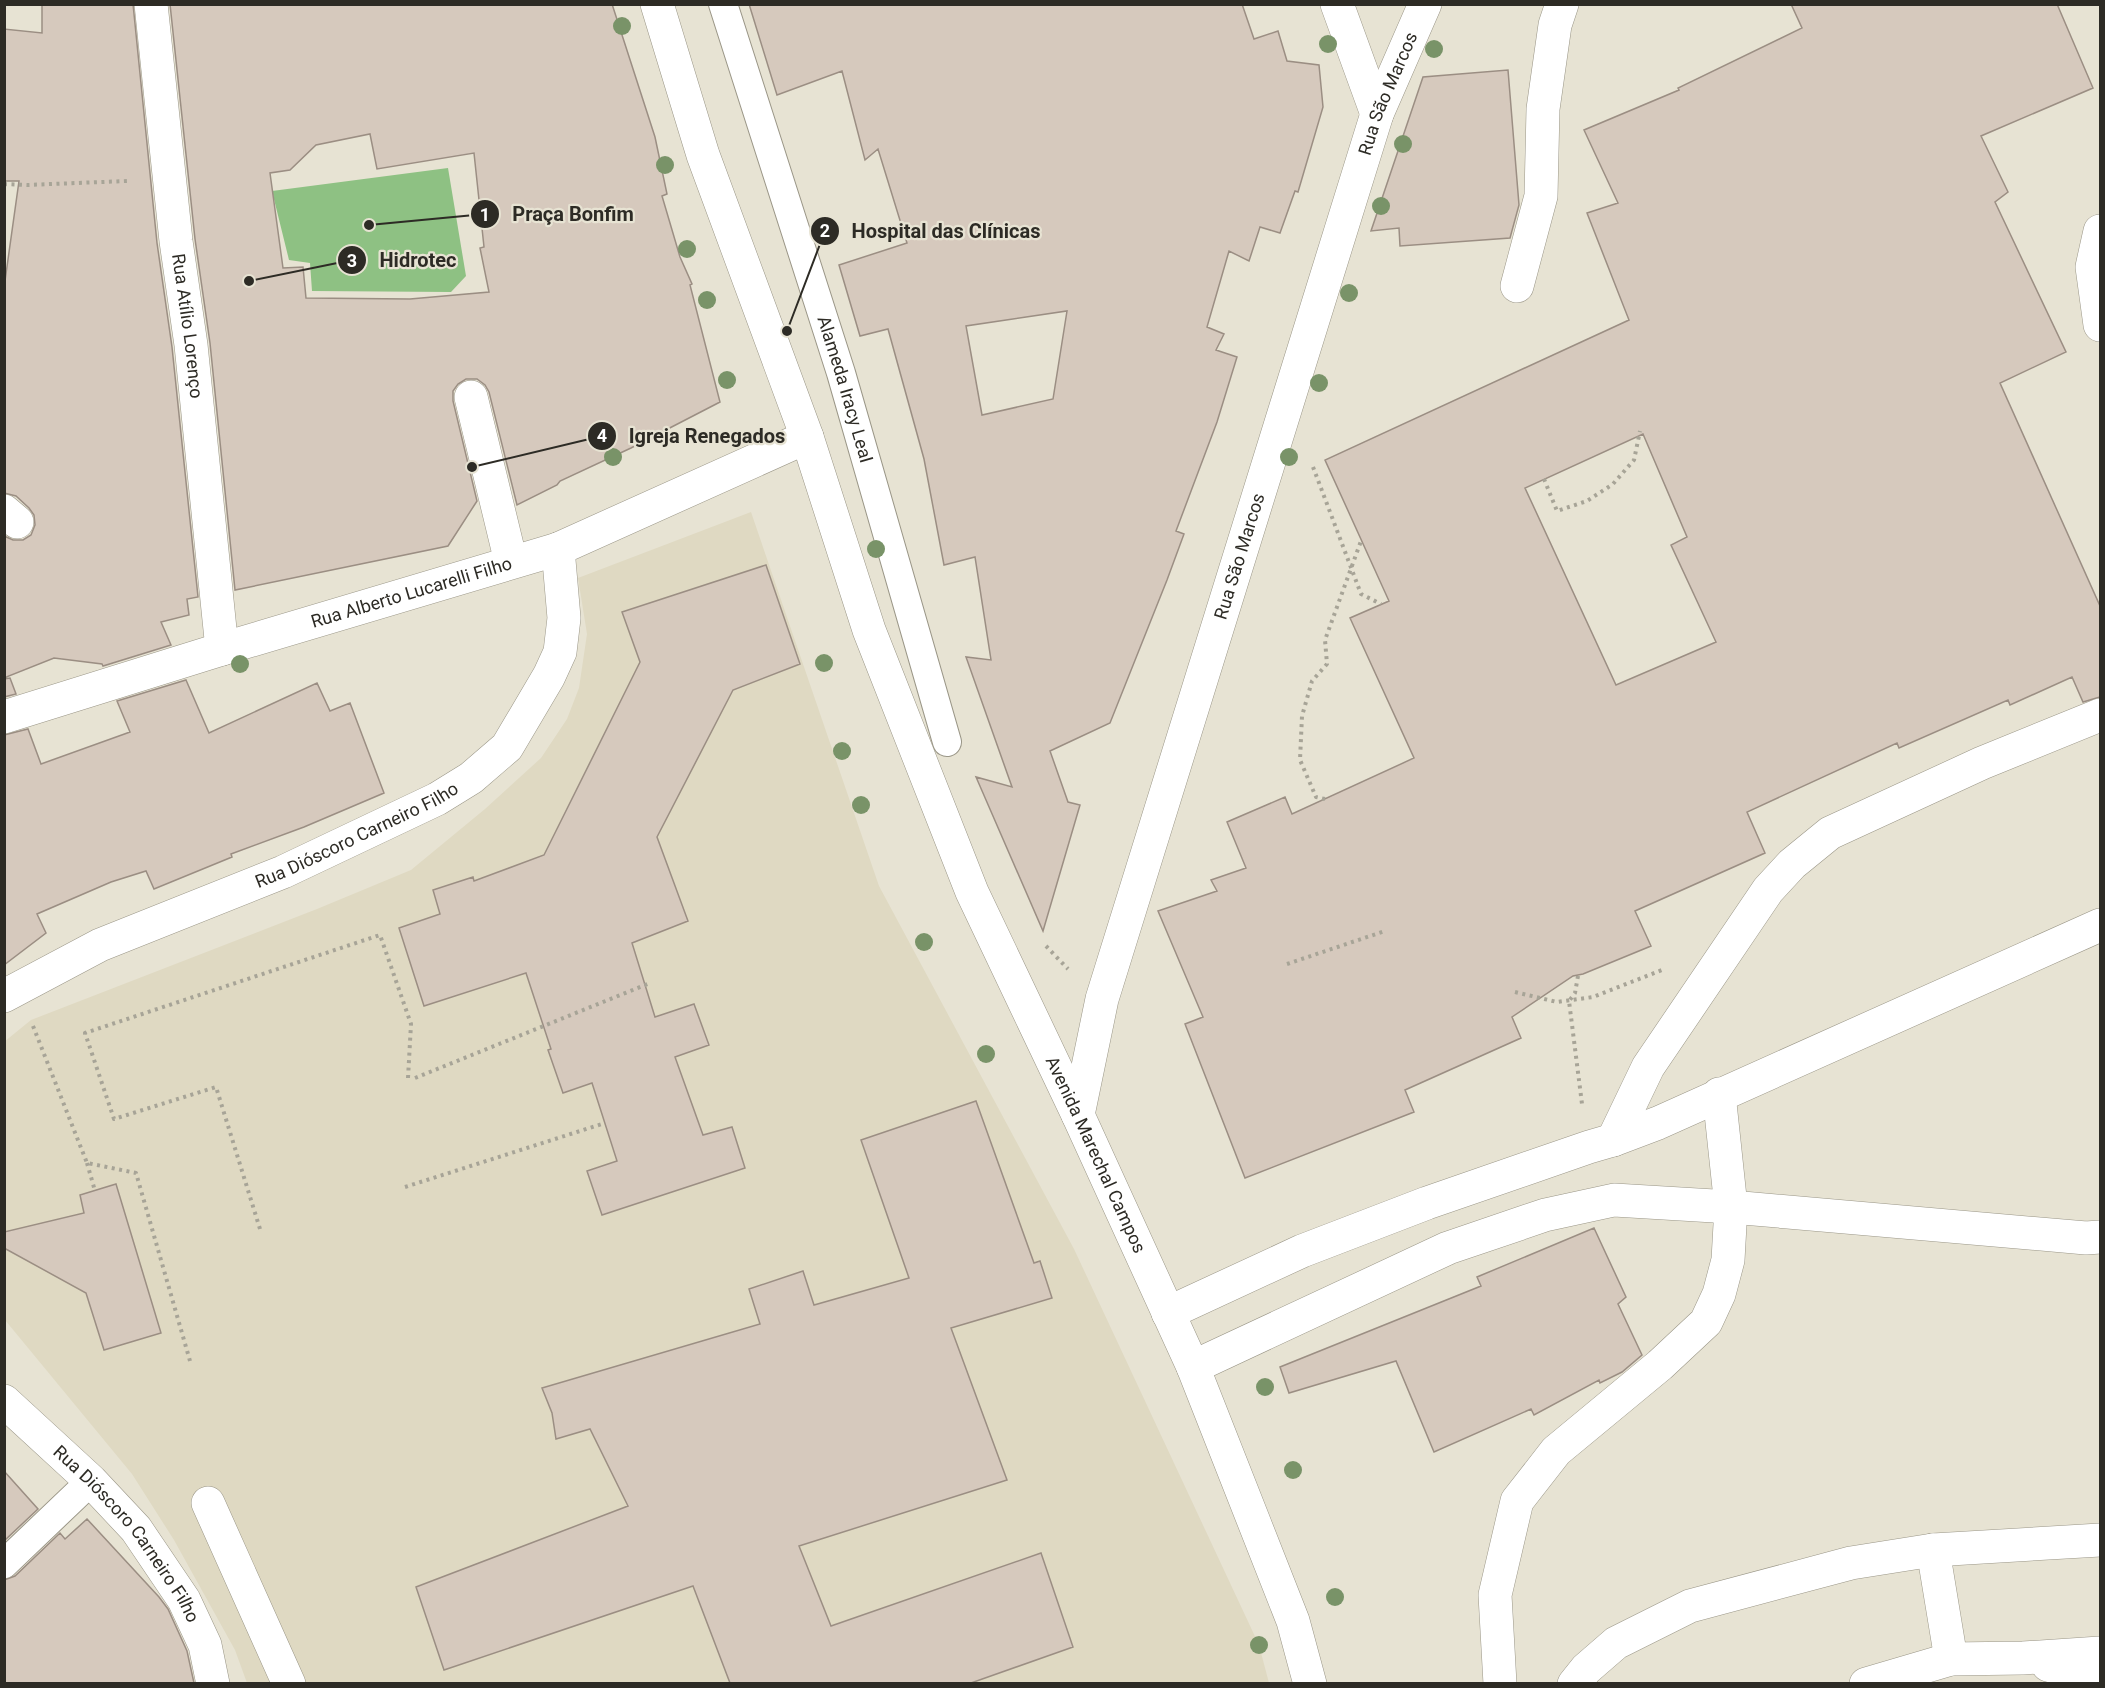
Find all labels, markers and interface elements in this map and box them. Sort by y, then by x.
street label: Rua São Marcos [1354,29,1421,158]
callout: Praça Bonfim [470,195,646,233]
text: Praça Bonfim [512,202,634,226]
text: 1 [480,204,490,225]
callout: Hospital das Clínicas [810,212,1053,250]
text: Hospital das Clínicas [852,219,1040,243]
text: 2 [820,220,830,241]
callout: Hidrotec [337,241,468,279]
text: Hidrotec [380,248,456,272]
text: 3 [347,250,357,271]
street label: Rua Atílio Lorenço [168,252,207,399]
street label: Alameda Iracy Leal [813,313,877,465]
callout: Igreja Renegados [587,417,798,455]
text: Igreja Renegados [629,424,785,448]
text: 4 [597,425,607,446]
street label: Rua São Marcos [1210,491,1269,622]
street label: Rua Alberto Lucarelli Filho [308,552,514,632]
street label: Rua Dióscoro Carneiro Filho [252,777,462,892]
street label: Avenida Marechal Campos [1042,1053,1151,1256]
street label: Rua Dióscoro Carneiro Filho [49,1441,204,1626]

